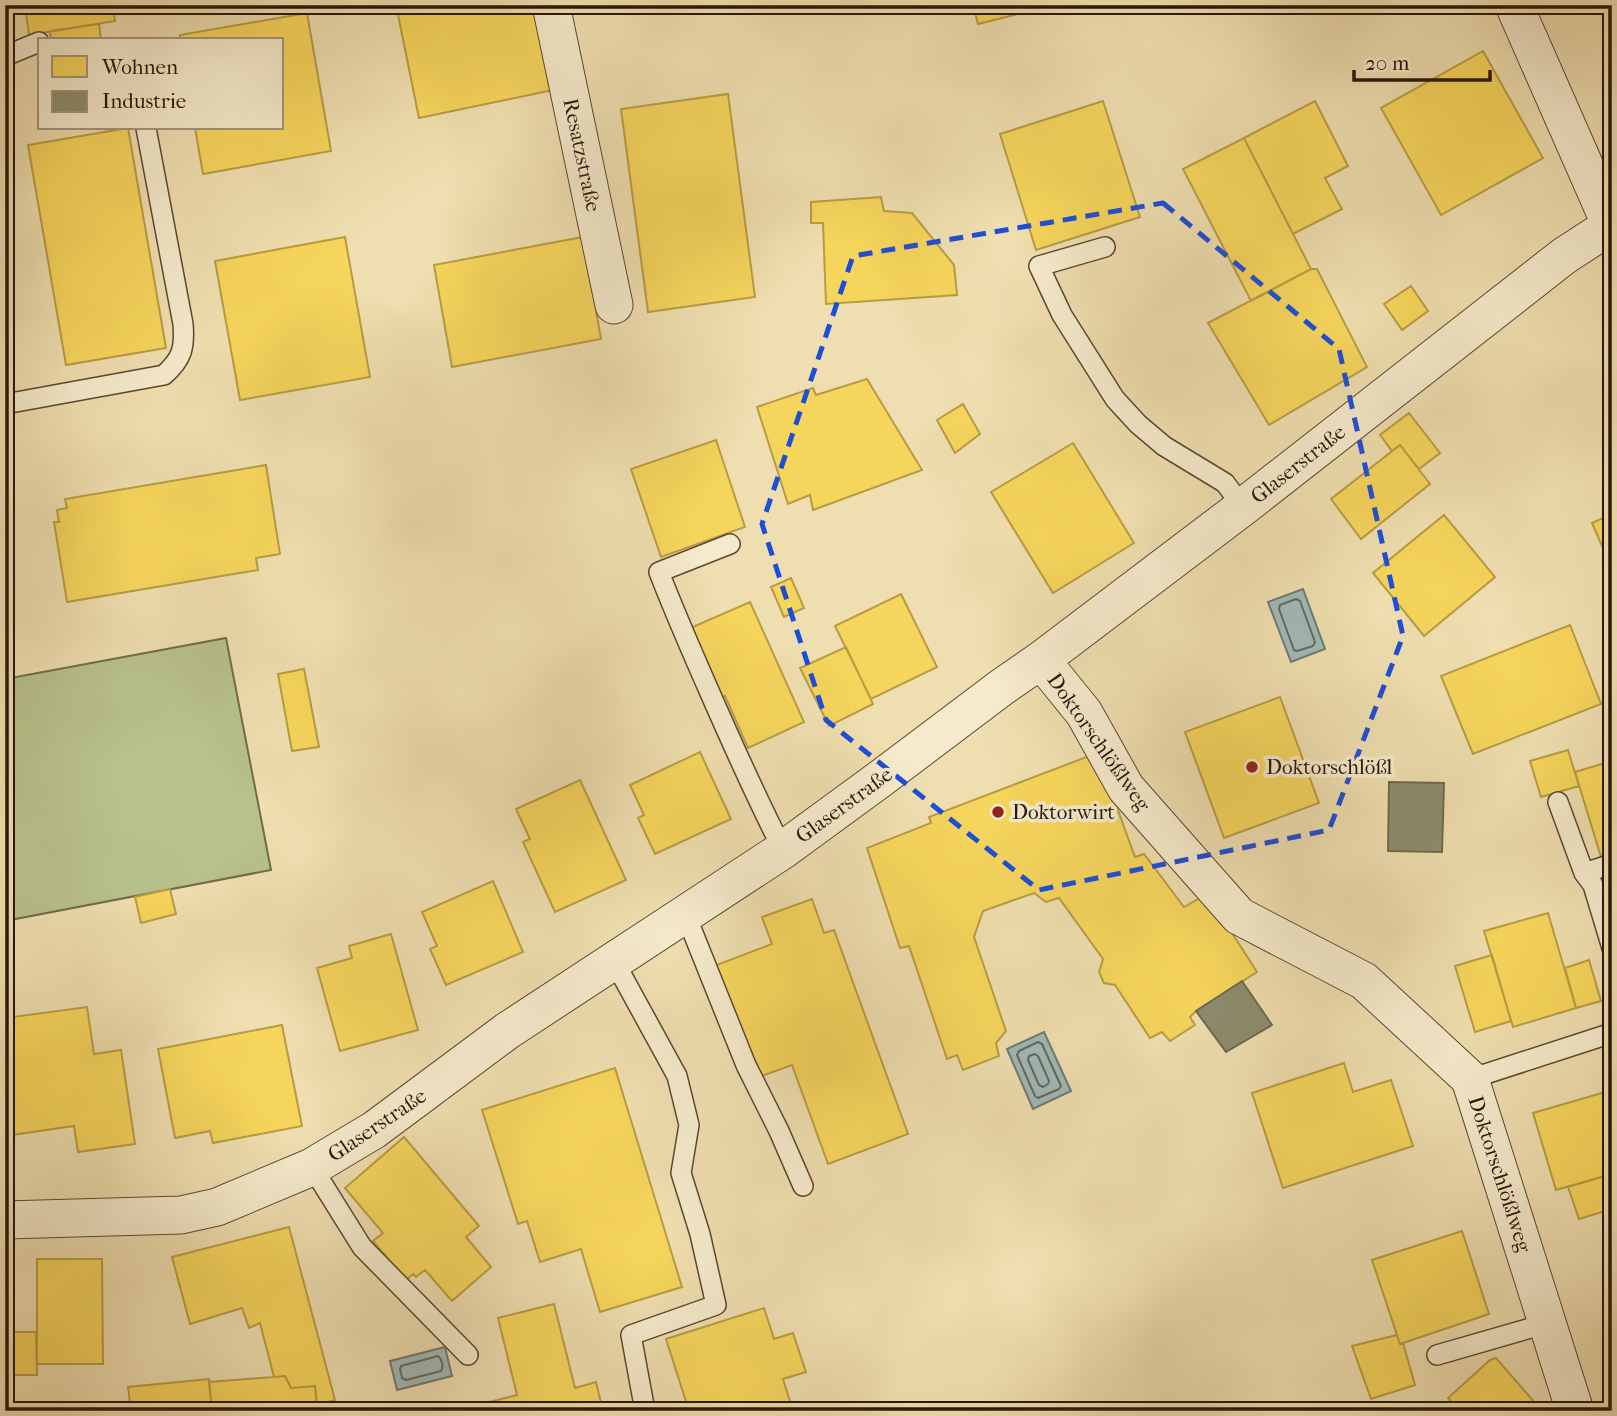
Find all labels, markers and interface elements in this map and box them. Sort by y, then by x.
legend [38,38,284,130]
scale bar [1354,38,1491,82]
text: 20 m [1365,51,1410,75]
text: Wohnen [101,55,178,79]
text: Industrie [102,89,186,113]
street label: Resatzstraße [558,96,606,214]
street label: Glaserstraße [1246,420,1350,508]
street label: Doktorschlößlweg [1042,668,1156,816]
place label: Doktorschlößl [1266,755,1393,779]
marker: Doktorschlößl [1244,759,1260,775]
street label: Glaserstraße [791,762,897,848]
place label: Doktorwirt [1012,800,1115,824]
marker: Doktorwirt [990,804,1006,820]
street label: Glaserstraße [323,1083,431,1167]
street label: Doktorschlößlweg [1463,1093,1537,1256]

